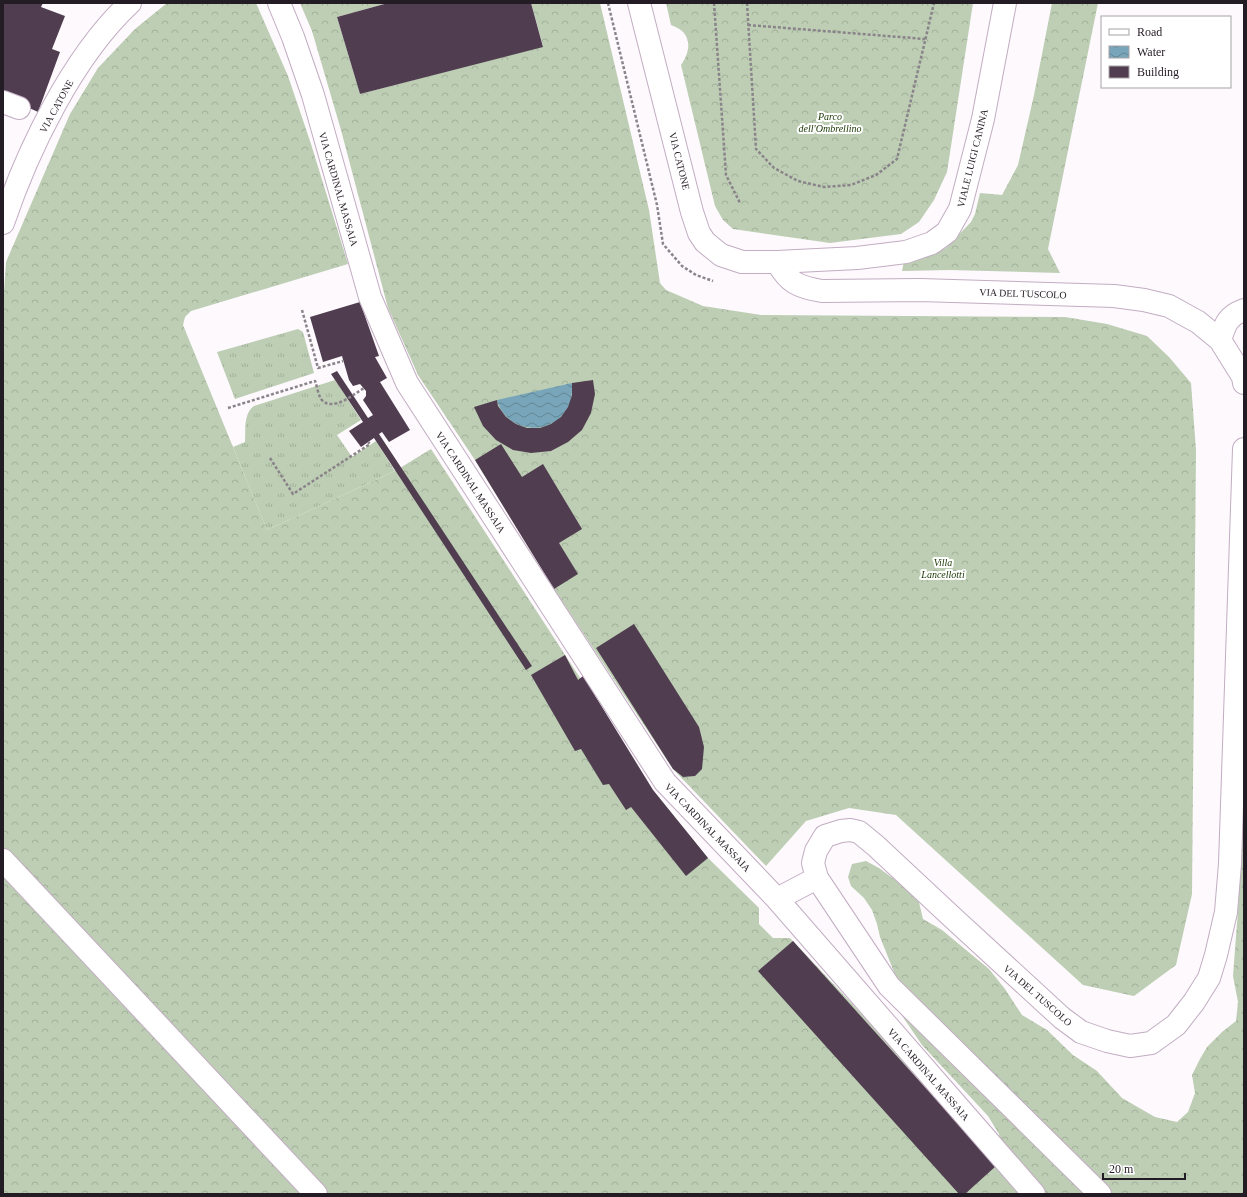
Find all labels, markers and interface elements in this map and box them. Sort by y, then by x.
legend [1101,16,1231,88]
text: Road [1137,25,1162,39]
text: Water [1137,45,1165,59]
text: Building [1137,65,1179,79]
street label: VIA CATONE [37,78,76,135]
street label: VIALE LUIGI CANINA [955,107,990,208]
park label: Parco dell'Ombrellino [799,111,861,134]
street label: VIA CARDINAL MASSAIA [317,131,360,248]
street label: VIA CATONE [667,131,692,191]
street label: VIA DEL TUSCOLO [979,286,1067,301]
street label: VIA CARDINAL MASSAIA [434,430,508,536]
park label: Villa Lancellotti [920,557,965,580]
street label: VIA CARDINAL MASSAIA [663,781,753,874]
street label: VIA DEL TUSCOLO [1001,963,1074,1028]
street label: VIA CARDINAL MASSAIA [886,1026,972,1123]
scale bar [1103,1155,1185,1181]
text: 20 m [1109,1162,1134,1176]

